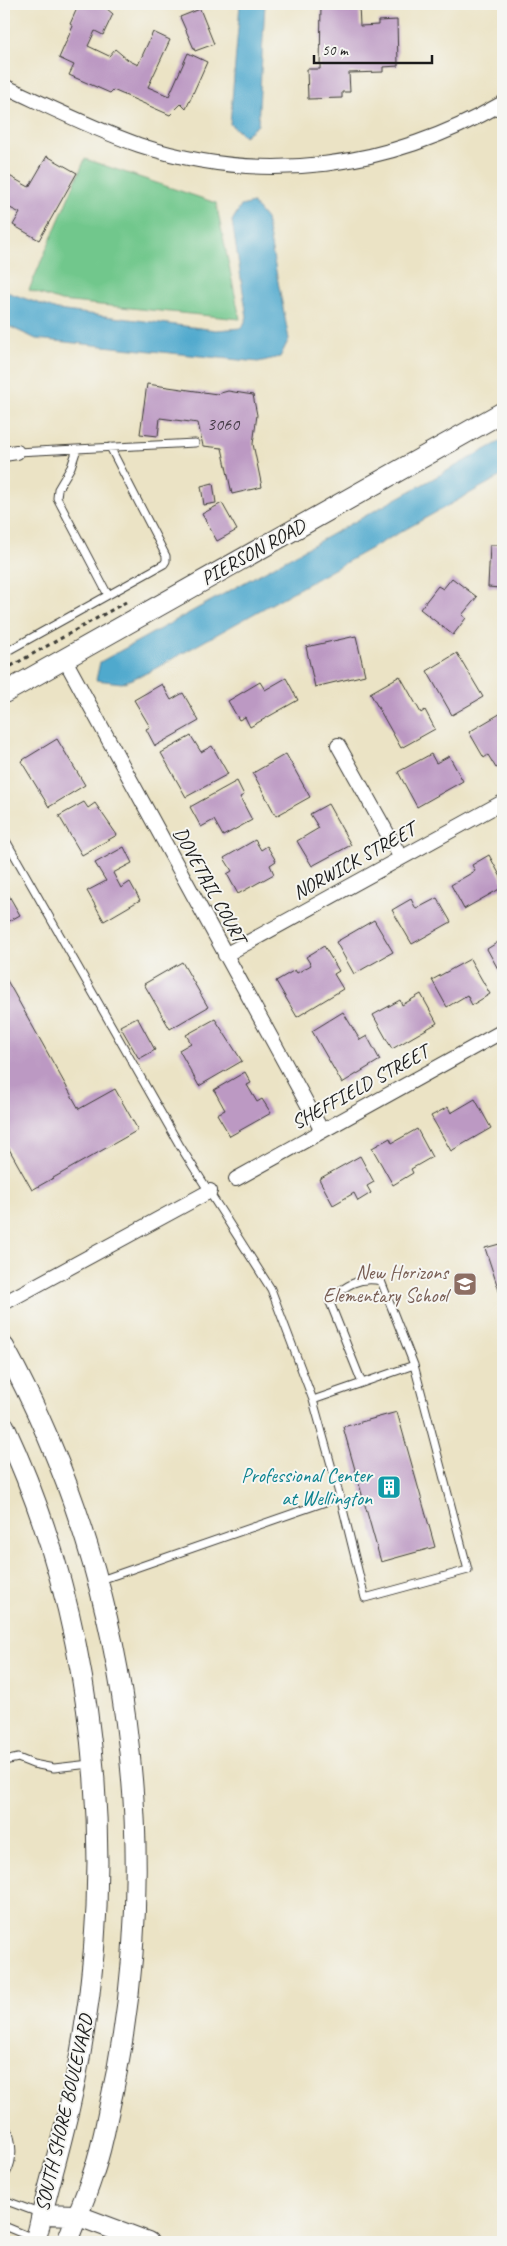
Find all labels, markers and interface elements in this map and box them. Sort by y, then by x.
scale bar [314,32,432,64]
text: 50 m [322,41,349,60]
house number: 3060 [207,413,241,435]
street label: PIERSON ROAD [197,512,312,591]
street label: NORWICK STREET [288,815,424,905]
street label: DOVETAIL COURT [168,823,254,951]
street label: SHEFFIELD STREET [287,1037,436,1135]
place label: New Horizons Elementary School [323,1260,452,1308]
school or university icon: New Horizons Elementary School [452,1271,478,1297]
place label: Professional Center at Wellington [241,1463,374,1511]
building icon: Professional Center at Wellington [376,1474,402,1500]
street label: SOUTH SHORE BOULEVARD [29,2011,99,2214]

